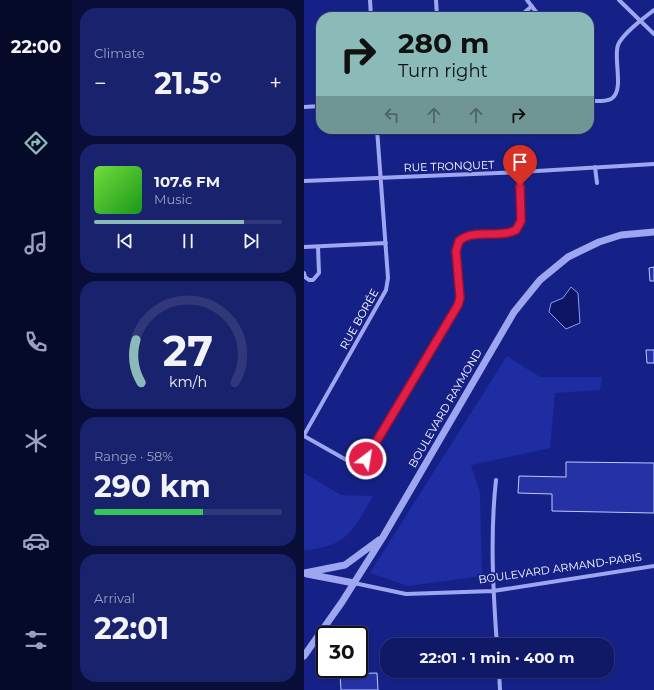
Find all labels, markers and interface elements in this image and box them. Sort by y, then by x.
text: 280 m [398,26,489,60]
icon: right [332,28,384,80]
text: 22:00 [11,36,61,58]
text: Climate [94,45,145,61]
text: Turn right [398,60,488,82]
text: 21.5° [154,65,222,102]
text: − [94,70,107,97]
text: + [269,70,282,97]
icon: left [381,104,403,126]
icon: ahead [423,104,445,126]
icon: ahead [465,104,487,126]
icon: right [507,104,529,126]
icon: directions [22,129,50,157]
pin [503,145,537,186]
icon: arrive [509,151,531,173]
street label: RUE TRONQUET [403,157,495,175]
text: 107.6 FM [154,172,220,191]
text: Music [154,191,192,207]
icon: music [22,229,50,257]
icon: previous [114,230,136,252]
icon: pause [177,230,199,252]
icon: next [240,230,262,252]
street label: RUE BORÉE [337,286,381,352]
text: 27 [163,326,213,376]
icon: phone [22,328,50,356]
street label: BOULEVARD RAYMOND [405,346,485,470]
text: km/h [169,373,207,391]
icon: climate [22,427,50,455]
position arrow [345,438,387,480]
text: Range · 58% [94,448,173,464]
text: 290 km [94,468,211,505]
icon: car [22,527,50,555]
street label: BOULEVARD ARMAND-PARIS [477,550,643,586]
text: Arrival [94,590,135,606]
text: 22:01 [94,610,169,647]
icon: filters [22,626,50,654]
speed limit sign: 30 [316,626,368,678]
text: 22:01 · 1 min · 400 m [419,648,575,667]

